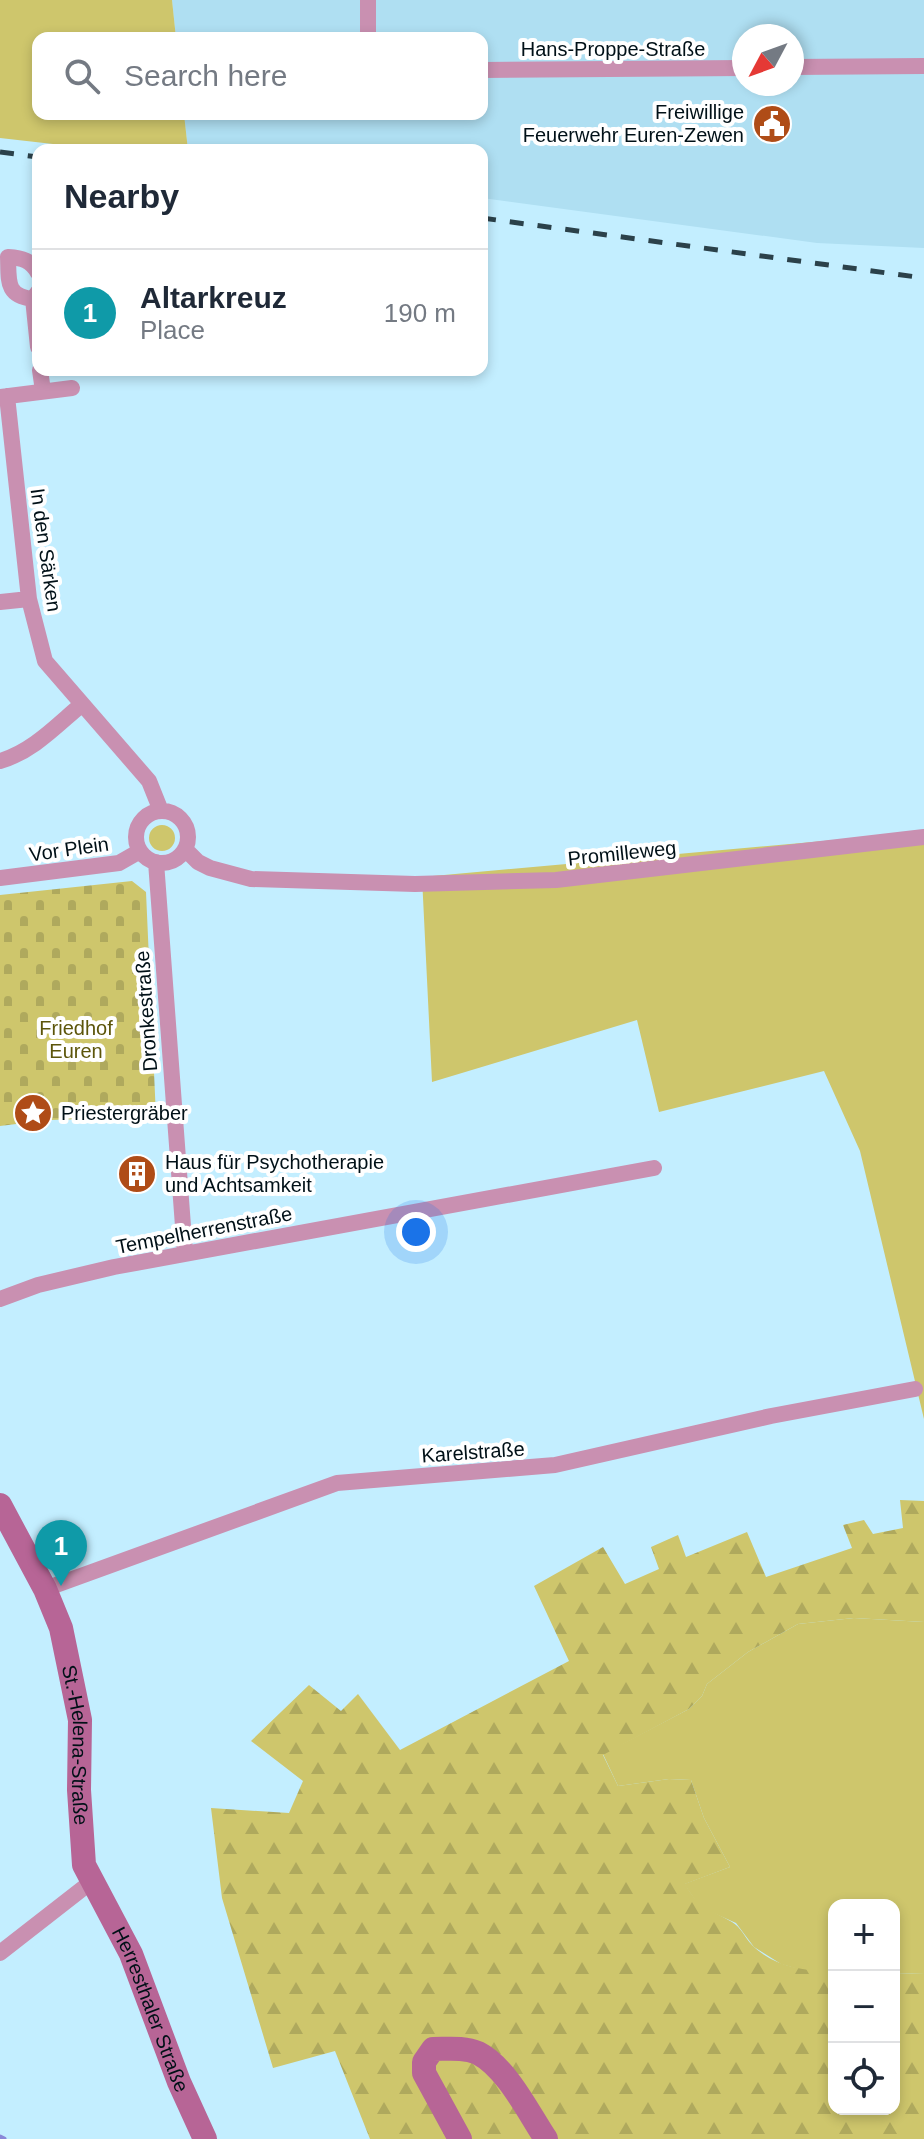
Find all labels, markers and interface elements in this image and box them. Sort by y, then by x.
north arrow [732,24,804,96]
search box [32,32,488,120]
street label: Hans-Proppe-Straße [521,38,705,60]
icon: search [60,54,104,98]
text: Search here [124,59,287,92]
place label: Freiwillige Feuerwehr Euren-Zewen [523,101,744,146]
public building icon: Freiwillige Feuerwehr Euren-Zewen [751,103,793,145]
text: Nearby [64,177,179,215]
text: Altarkreuz [140,281,287,314]
text: 1 [83,298,97,328]
text: 190 m [384,298,456,328]
text: Place [140,315,205,345]
street label: In den Särken [26,487,66,613]
street label: Vor Plein [28,833,110,865]
street label: Promilleweg [567,836,677,870]
street label: Dronkestraße [131,950,161,1072]
park label: Friedhof Euren [39,1017,113,1062]
place icon: Priestergräber [12,1092,54,1134]
place label: Priestergräber [61,1102,188,1124]
place label: Haus für Psychotherapie und Achtsamkeit [165,1151,384,1196]
building icon: Haus für Psychotherapie und Achtsamkeit [116,1153,158,1195]
street label: Tempelherrenstraße [114,1202,294,1258]
your location [396,1212,436,1252]
street label: Karelstraße [421,1437,525,1467]
pin: 1 [35,1520,87,1586]
street label: St.-Helena-Straße [58,1663,92,1826]
map controls [828,1899,900,2115]
button: + [828,1899,900,1971]
street label: Herresthaler Straße [108,1923,193,2096]
button: − [828,1971,900,2043]
button: locate [828,2043,900,2115]

